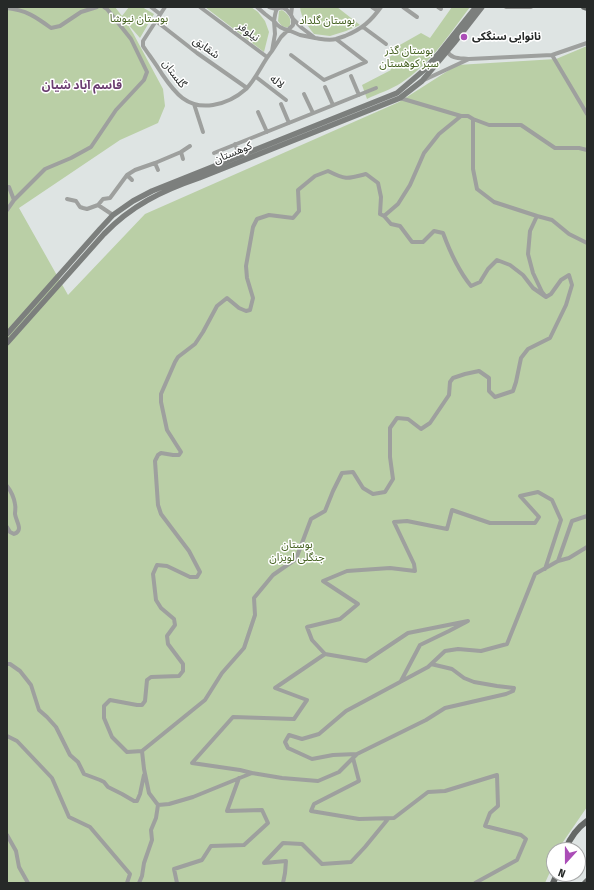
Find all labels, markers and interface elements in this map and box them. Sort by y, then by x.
park label: بوستان نیوشا [110,12,168,26]
park label: بوستان گلداد [299,14,355,28]
street label: نیلوفر [234,19,262,45]
place label: نانوایی سنگکی [472,30,541,44]
marker: نانوایی سنگکی [459,32,469,42]
street label: شقایق [190,34,222,62]
park label: بوستان گذر سبز کوهستان [379,44,439,70]
street label: گلستان [159,57,189,91]
street label: لاله [267,72,287,92]
district label: قاسم آباد شیان [42,79,122,93]
street label: کوهستان [212,139,254,167]
park label: بوستان جنگلی لویزان [269,538,325,564]
north arrow [546,842,586,882]
text: N [556,865,567,880]

